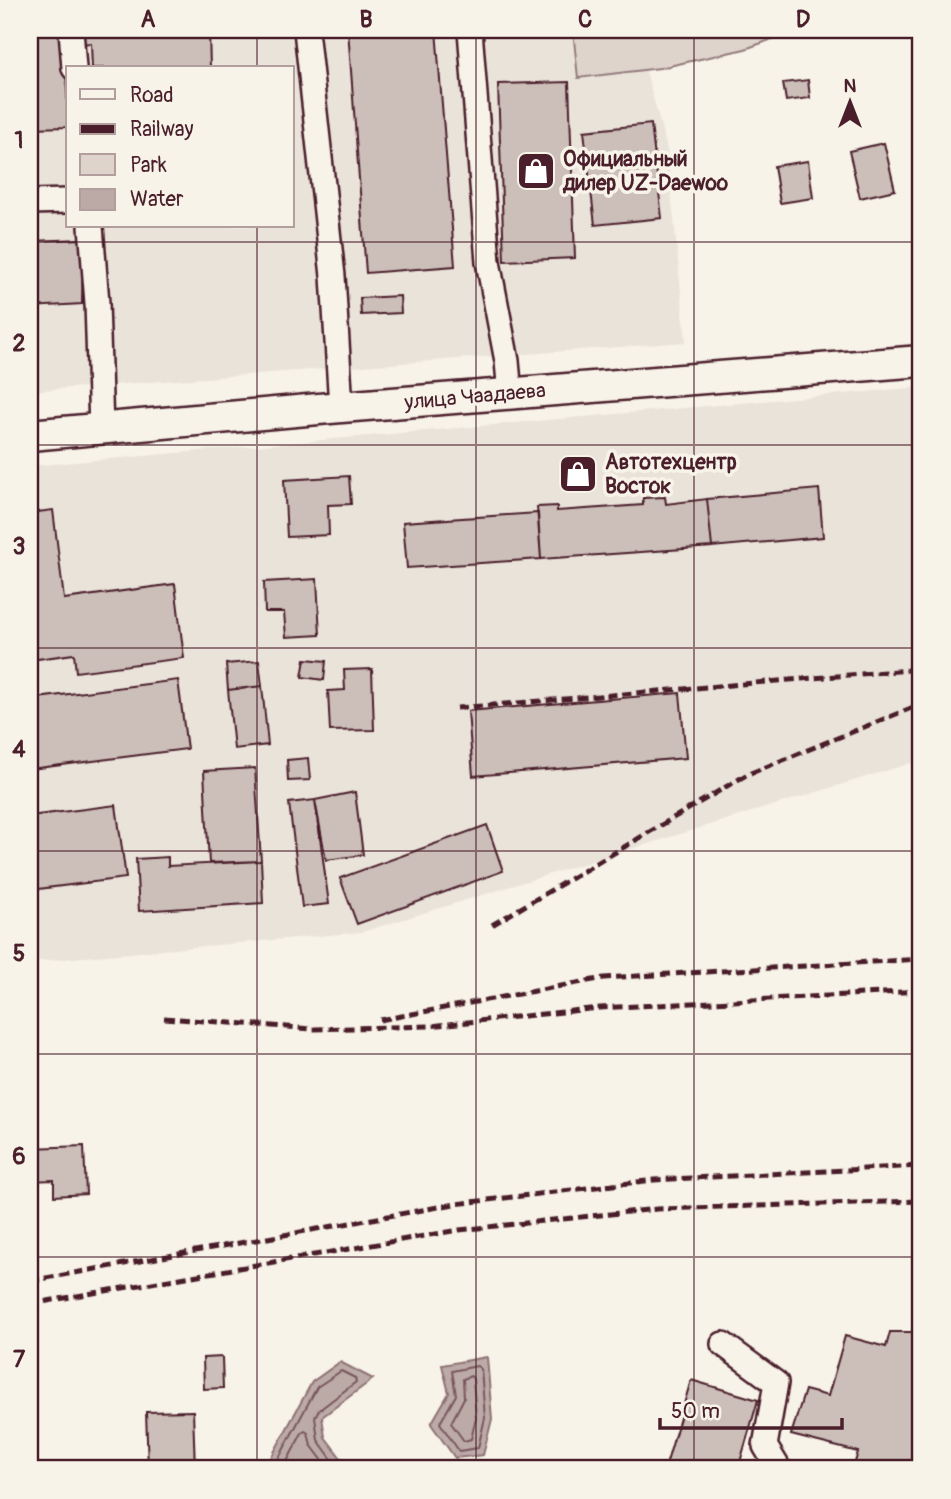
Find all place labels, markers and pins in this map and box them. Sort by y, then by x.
place label: Официальный дилер UZ-Daewoo [562,146,729,197]
shop icon: Официальный дилер UZ-Daewoo [515,150,557,192]
place label: Автотехцентр Восток [605,449,737,500]
shop icon: Автотехцентр Восток [557,453,599,495]

